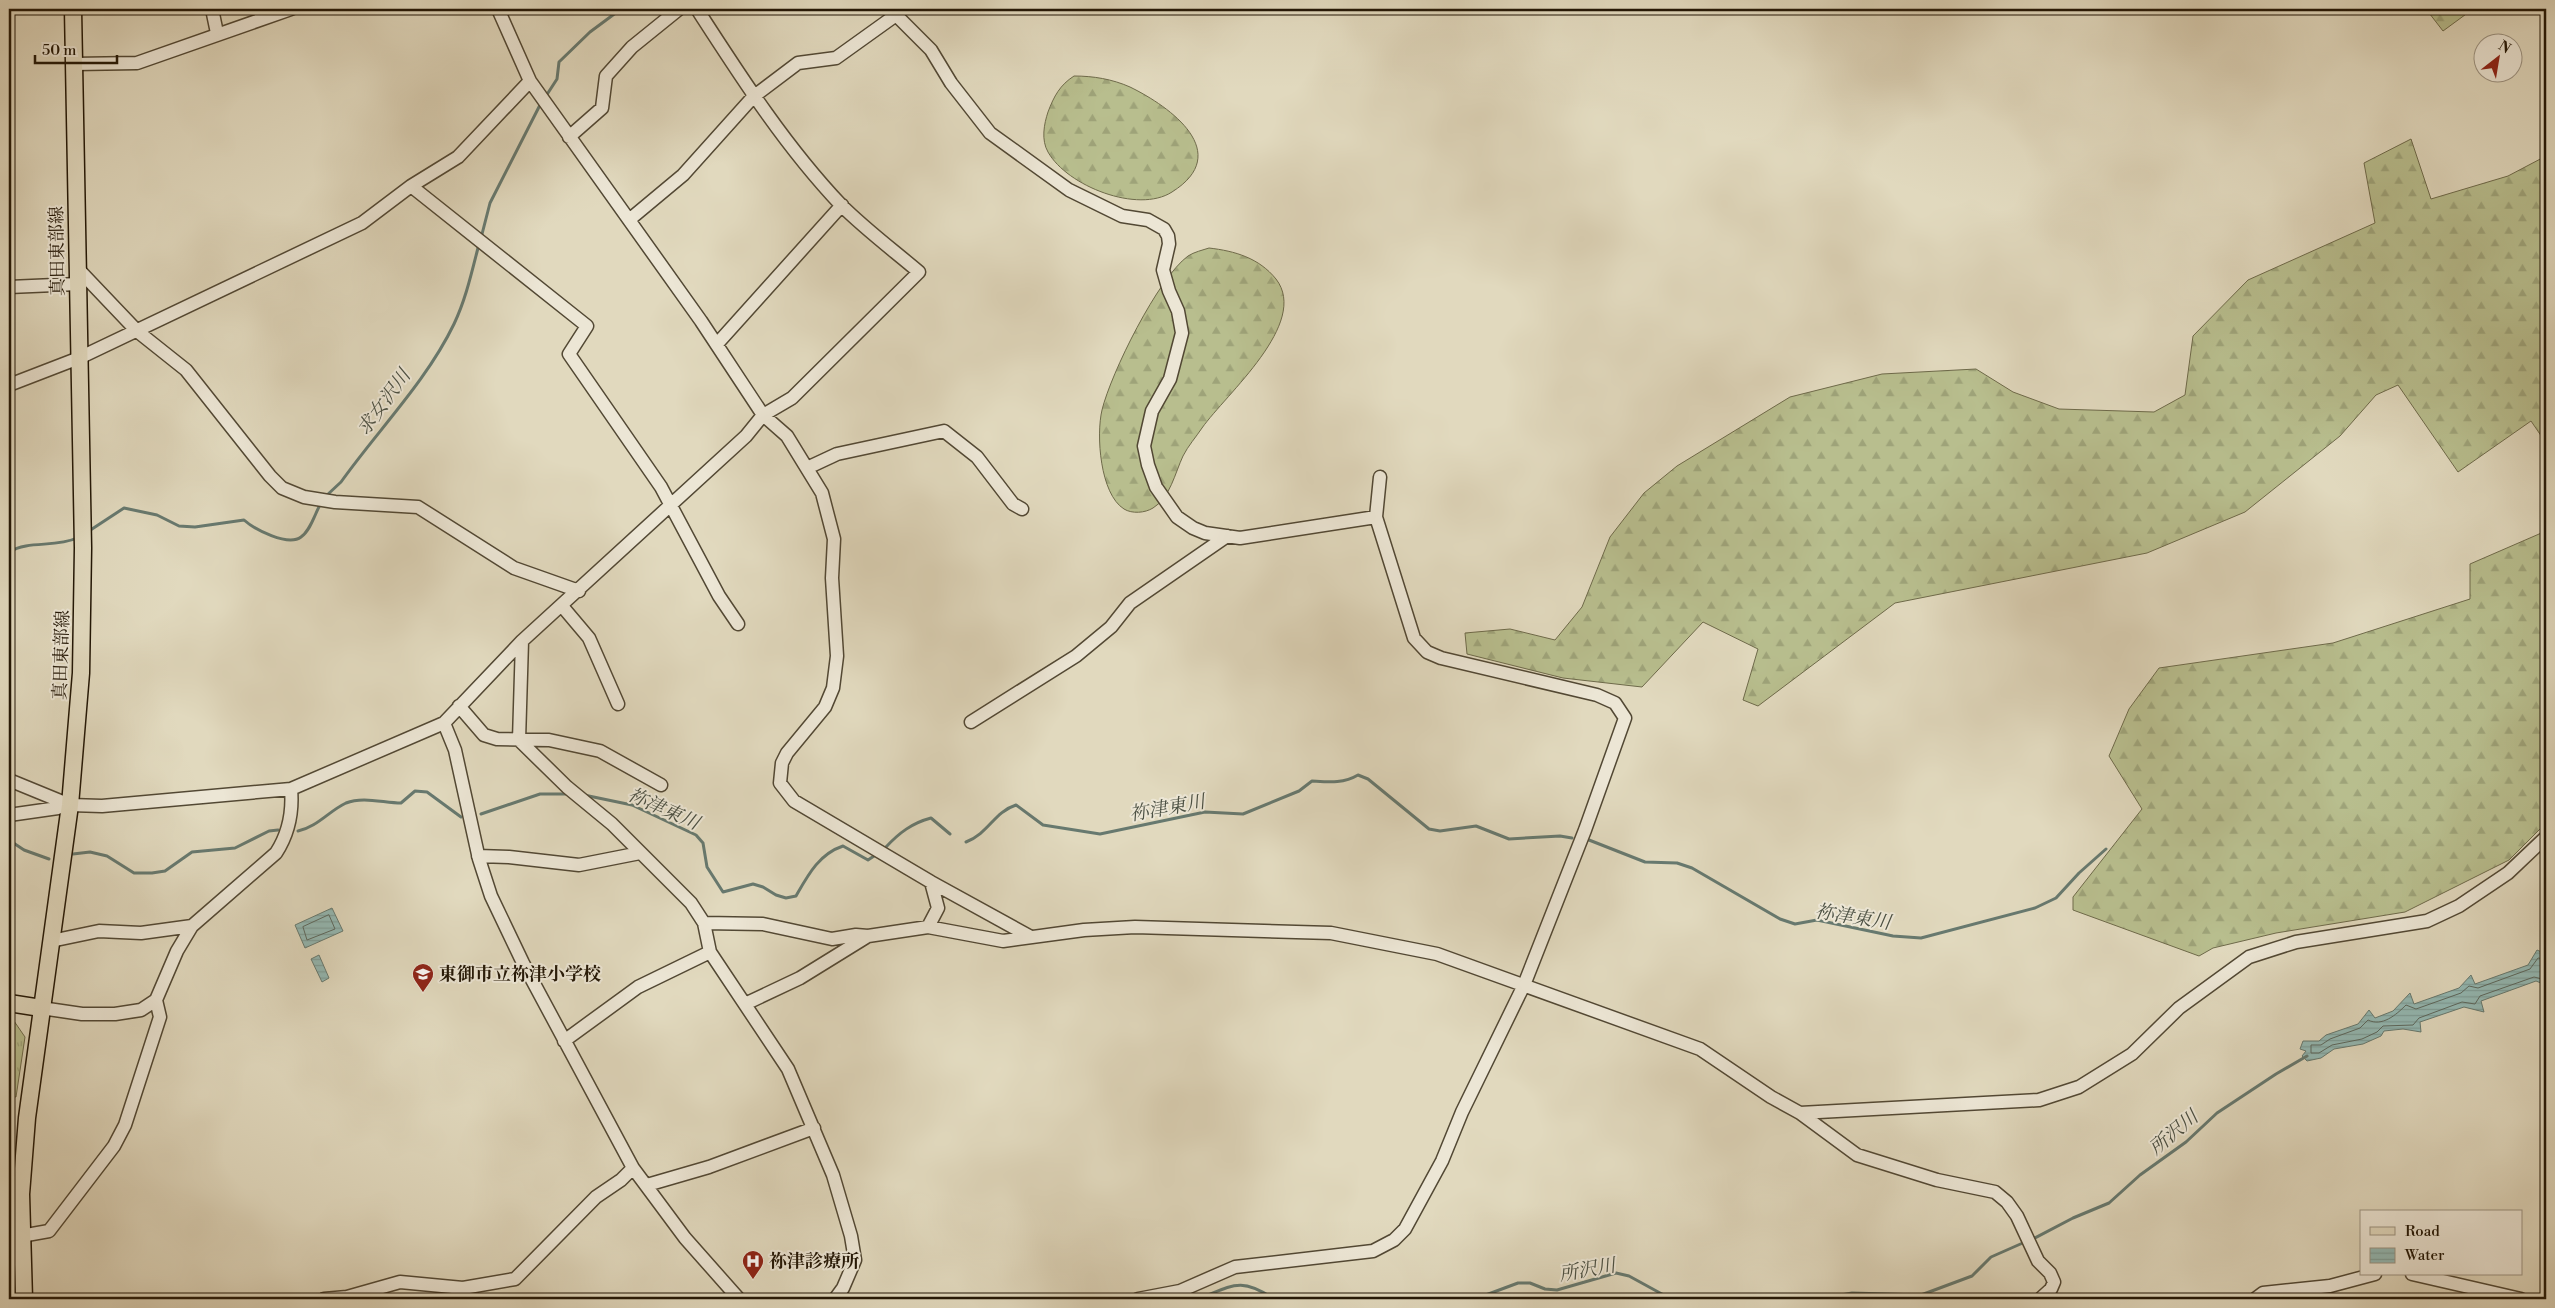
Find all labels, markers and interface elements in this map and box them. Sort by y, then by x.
scale bar [35,32,118,64]
north arrow [2472,32,2522,82]
text: N [2495,37,2514,58]
text: 50 m [42,41,76,60]
street label: 真田東部線 [45,206,70,296]
water label: 求女沢川 [352,363,417,440]
street label: 真田東部線 [48,610,75,700]
water label: 祢津東川 [624,782,705,836]
water label: 祢津東川 [1128,789,1209,826]
water label: 祢津東川 [1813,899,1894,935]
school or university icon: 東御市立祢津小学校 [411,962,435,993]
place label: 東御市立祢津小学校 [439,963,601,986]
water label: 所沢川 [2144,1104,2205,1160]
legend [2360,1210,2522,1276]
text: Road [2405,1222,2440,1241]
text: Water [2404,1246,2445,1265]
hospital icon: 祢津診療所 [741,1249,765,1280]
place label: 祢津診療所 [769,1250,859,1273]
water label: 所沢川 [1557,1253,1619,1287]

